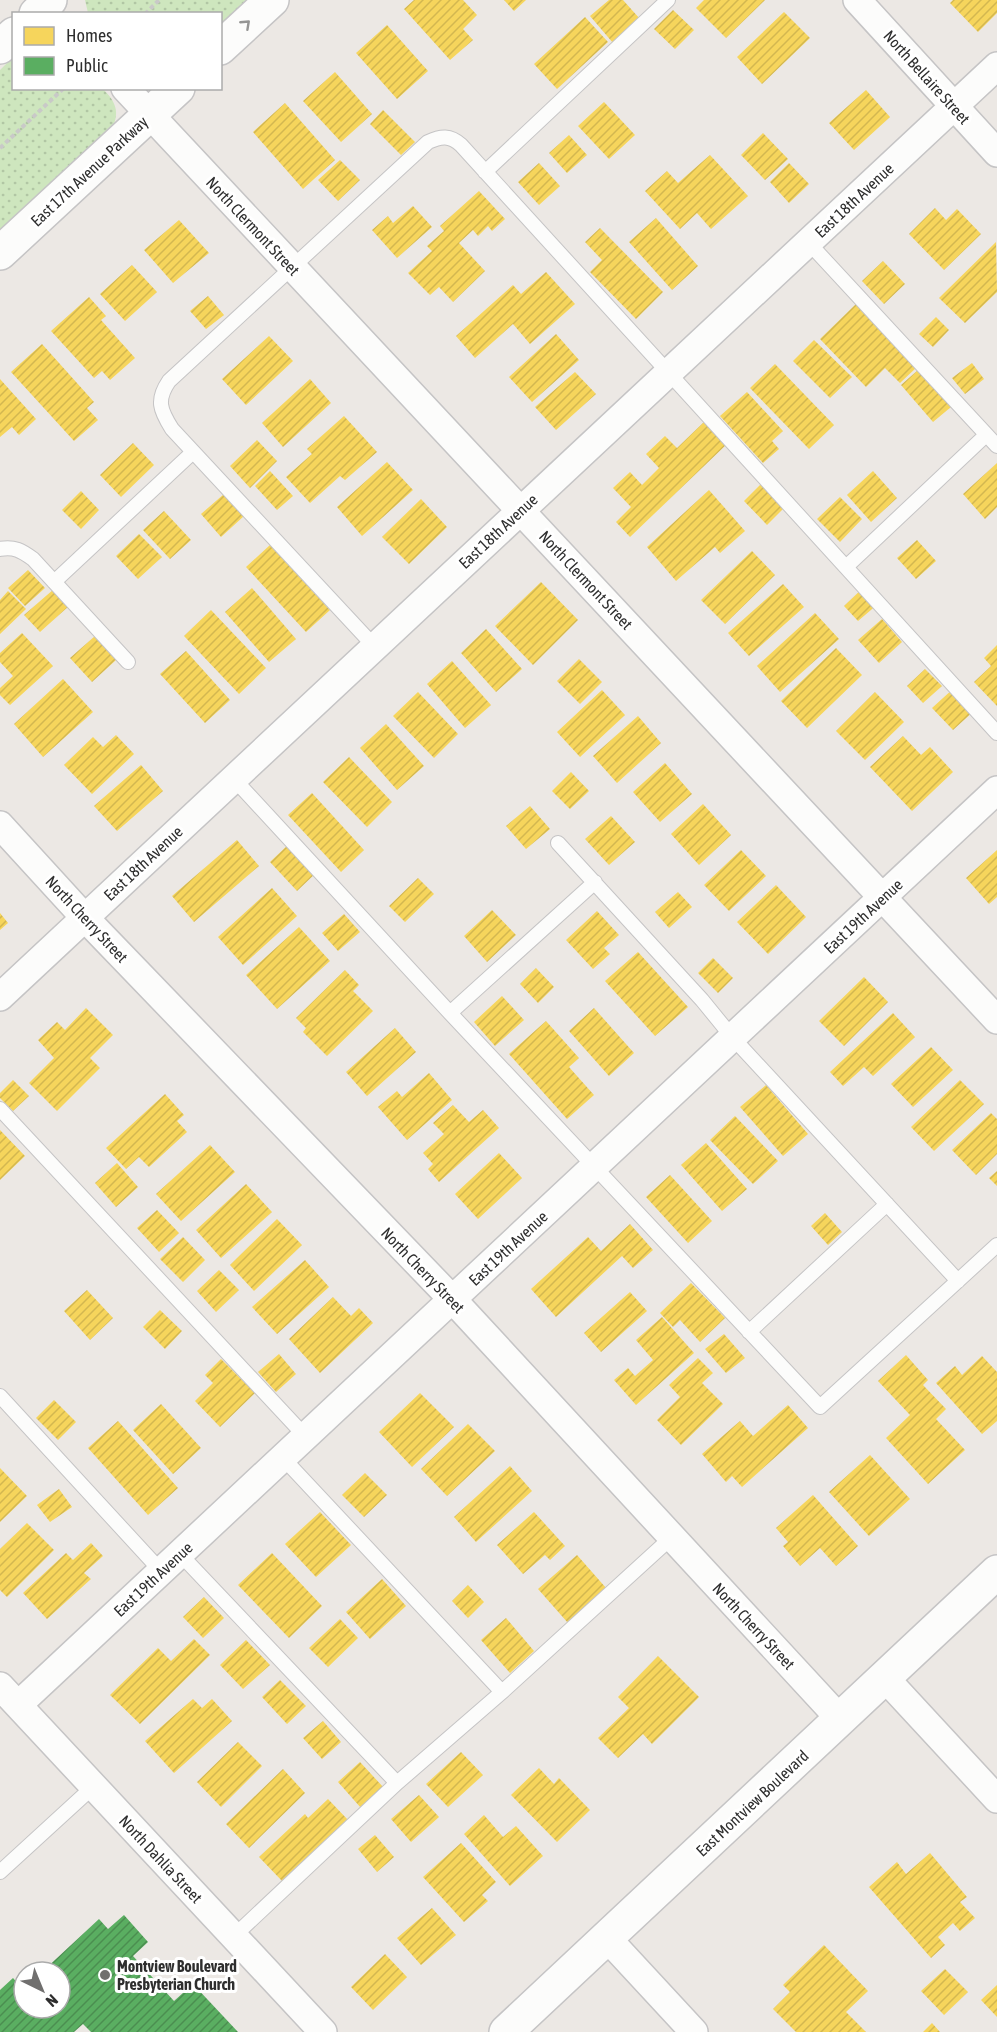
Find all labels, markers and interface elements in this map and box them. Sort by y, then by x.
legend [12,12,222,90]
one-way arrow [240,20,250,31]
text: Homes [66,25,112,46]
street label: North Bellaire Street [880,26,974,128]
text: Public [66,55,108,76]
street label: East 17th Avenue Parkway [27,112,152,230]
street label: East 18th Avenue [811,159,897,241]
street label: North Clermont Street [203,173,304,279]
street label: East 18th Avenue [455,490,541,572]
street label: North Clermont Street [536,527,637,633]
street label: East 18th Avenue [100,822,186,904]
street label: North Cherry Street [42,872,132,967]
street label: East 19th Avenue [820,875,906,957]
street label: East 19th Avenue [465,1207,551,1289]
street label: North Cherry Street [377,1224,469,1317]
street label: East 19th Avenue [110,1538,196,1620]
street label: North Cherry Street [709,1579,799,1674]
street label: East Montview Boulevard [692,1746,812,1860]
street label: North Dahlia Street [116,1812,206,1907]
place label: Montview Boulevard Presbyterian Church [117,1957,237,1993]
north arrow [12,1960,72,2020]
marker: Montview Boulevard Presbyterian Church [98,1968,112,1982]
text: N [43,1991,62,2011]

